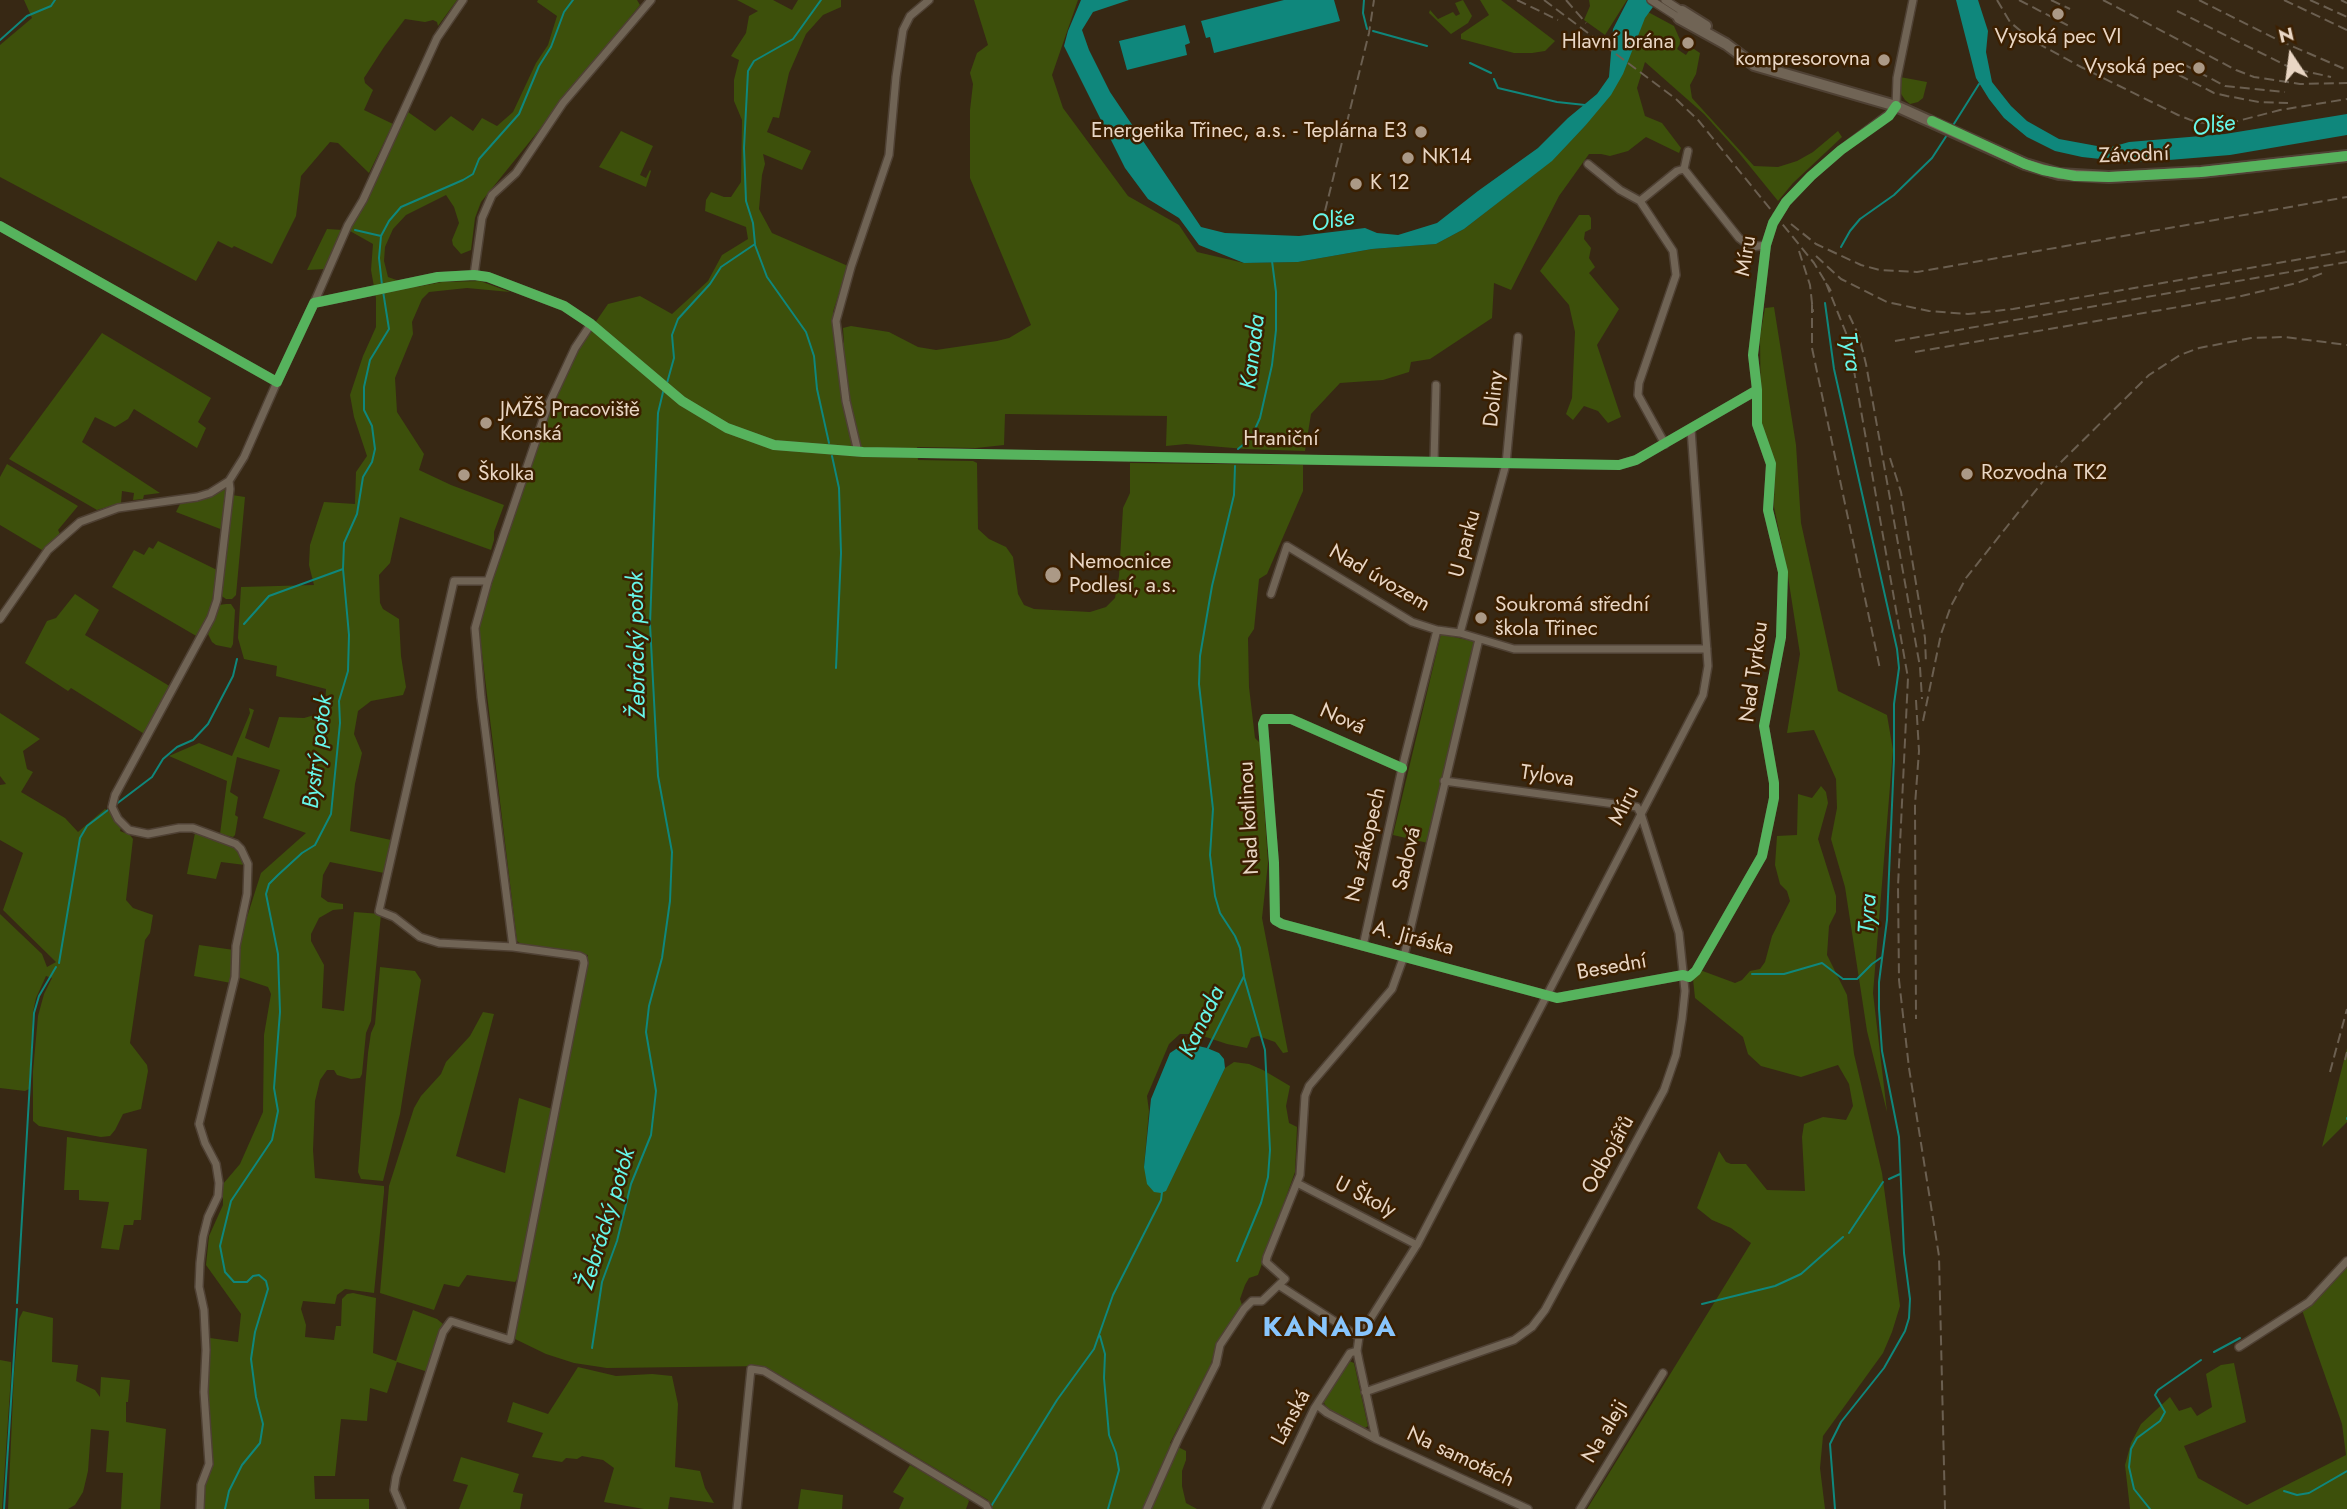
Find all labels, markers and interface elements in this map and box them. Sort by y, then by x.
marker: Vysoká pec VI [2050,6,2066,22]
text: N [2276,20,2297,50]
north arrow [2256,21,2326,91]
place label: Vysoká pec VI [1995,25,2121,51]
place label: Hlavní brána [1562,30,1674,56]
marker: Hlavní brána [1680,35,1696,51]
place label: kompresorovna [1735,47,1870,73]
marker: kompresorovna [1876,52,1892,68]
place label: Vysoká pec [2083,55,2185,81]
marker: Vysoká pec [2191,60,2207,76]
water label: Olše [2190,110,2238,144]
place label: Energetika Třinec, a.s. - Teplárna E3 [1091,119,1407,145]
marker: Energetika Třinec, a.s. - Teplárna E3 [1413,124,1429,140]
street label: Závodní [2098,142,2170,170]
place label: NK14 [1422,145,1472,171]
marker: NK14 [1400,150,1416,166]
place label: K 12 [1370,171,1410,197]
marker: K 12 [1348,176,1364,192]
water label: Olše [1309,205,1357,239]
street label: Míru [1731,234,1763,278]
water label: Kanada [1236,313,1272,391]
water label: Tyra [1832,330,1866,374]
street label: Doliny [1480,370,1510,428]
place label: JMŽŠ Pracoviště Konská [500,398,640,448]
marker: JMŽŠ Pracoviště Konská [478,415,494,431]
street label: Hraniční [1243,427,1319,453]
place label: Rozvodna TK2 [1981,461,2107,487]
place label: Školka [478,462,534,488]
marker: Rozvodna TK2 [1959,466,1975,482]
marker: Školka [456,467,472,483]
street label: U parku [1445,508,1487,580]
street label: Nad úvozem [1324,540,1434,618]
place label: Nemocnice Podlesí, a.s. [1069,550,1177,600]
marker: Nemocnice Podlesí, a.s. [1043,565,1063,585]
water label: Žebrácký potok [623,571,653,719]
place label: Soukromá střední škola Třinec [1495,593,1649,643]
marker: Soukromá střední škola Třinec [1473,610,1489,626]
street label: Nad Tyrkou [1735,620,1775,724]
water label: Bystrý potok [298,694,340,810]
street label: Nová [1315,699,1369,741]
street label: Nad kotlinou [1234,760,1266,876]
street label: Tylova [1519,761,1575,793]
street label: Míru [1605,782,1645,830]
street label: Na zákopech [1342,785,1392,905]
street label: Sadová [1389,825,1427,893]
water label: Tyra [1854,893,1884,935]
street label: A. Jiráska [1370,916,1456,962]
street label: Besední [1575,949,1649,987]
water label: Kanada [1174,982,1232,1062]
street label: Odbojářů [1577,1111,1641,1199]
water label: Žebrácký potok [573,1145,643,1293]
street label: U Školy [1330,1172,1400,1224]
district label: KANADA [1263,1312,1397,1346]
street label: Lánská [1267,1386,1317,1450]
street label: Na aleji [1577,1396,1635,1468]
street label: Na samotách [1402,1422,1518,1494]

